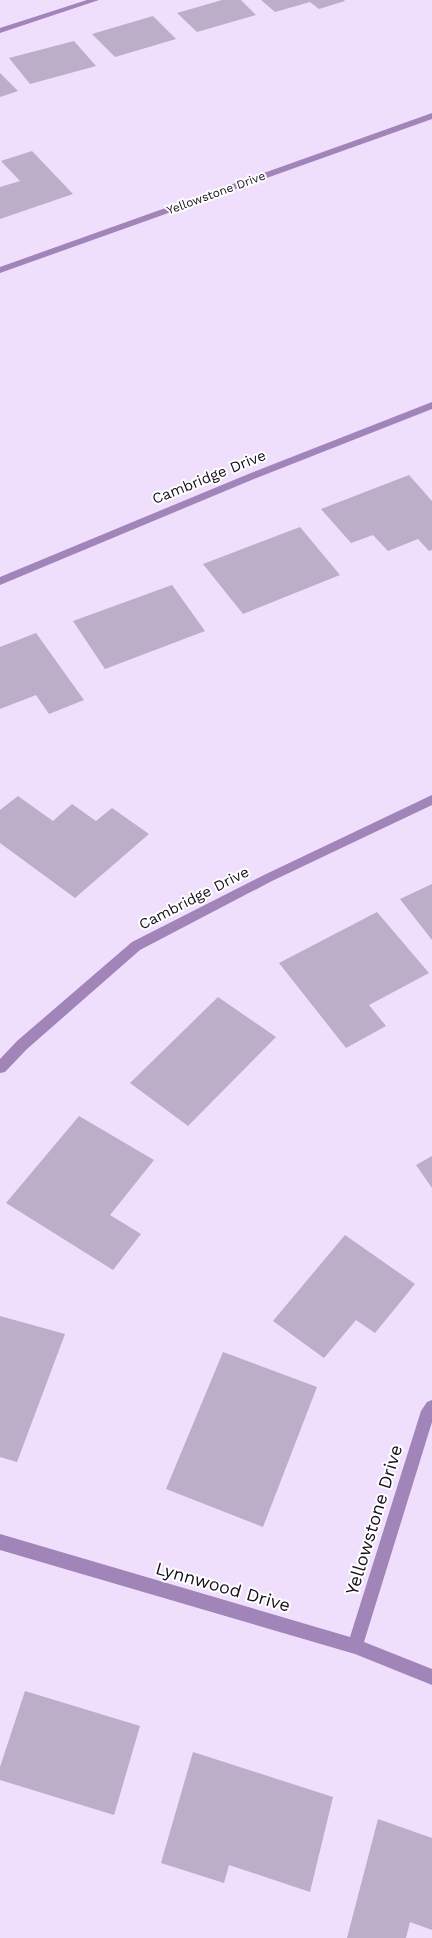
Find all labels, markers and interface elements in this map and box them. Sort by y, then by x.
street label: Yellowstone Drive [165,169,267,217]
street label: Cambridge Drive [150,446,268,508]
street label: Cambridge Drive [136,863,252,933]
street label: Yellowstone Drive [341,1442,406,1598]
street label: Lynnwood Drive [153,1557,293,1616]

